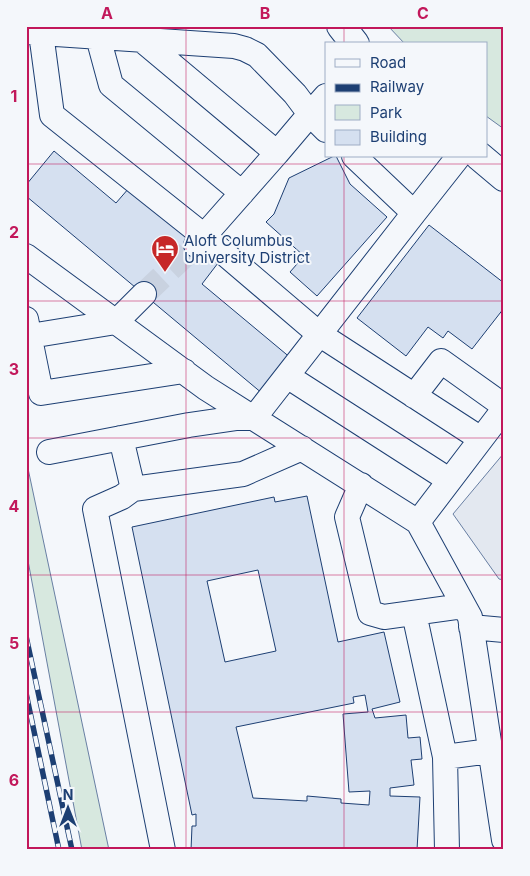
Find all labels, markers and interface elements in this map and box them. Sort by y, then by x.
text: A [101,3,113,23]
text: B [260,3,270,23]
text: C [417,3,429,23]
legend [325,42,488,158]
text: Road [370,53,406,72]
text: Railway [370,77,425,96]
text: 1 [11,86,17,106]
text: Park [370,103,403,122]
text: Building [370,127,427,146]
text: 2 [9,222,19,242]
place label: Aloft Columbus University District [184,231,310,267]
hotel icon: Aloft Columbus University District [150,234,180,273]
text: 3 [9,359,19,379]
text: 4 [9,496,20,516]
text: 5 [9,633,19,653]
text: 6 [9,770,19,790]
north arrow [42,784,92,834]
text: N [63,786,73,803]

